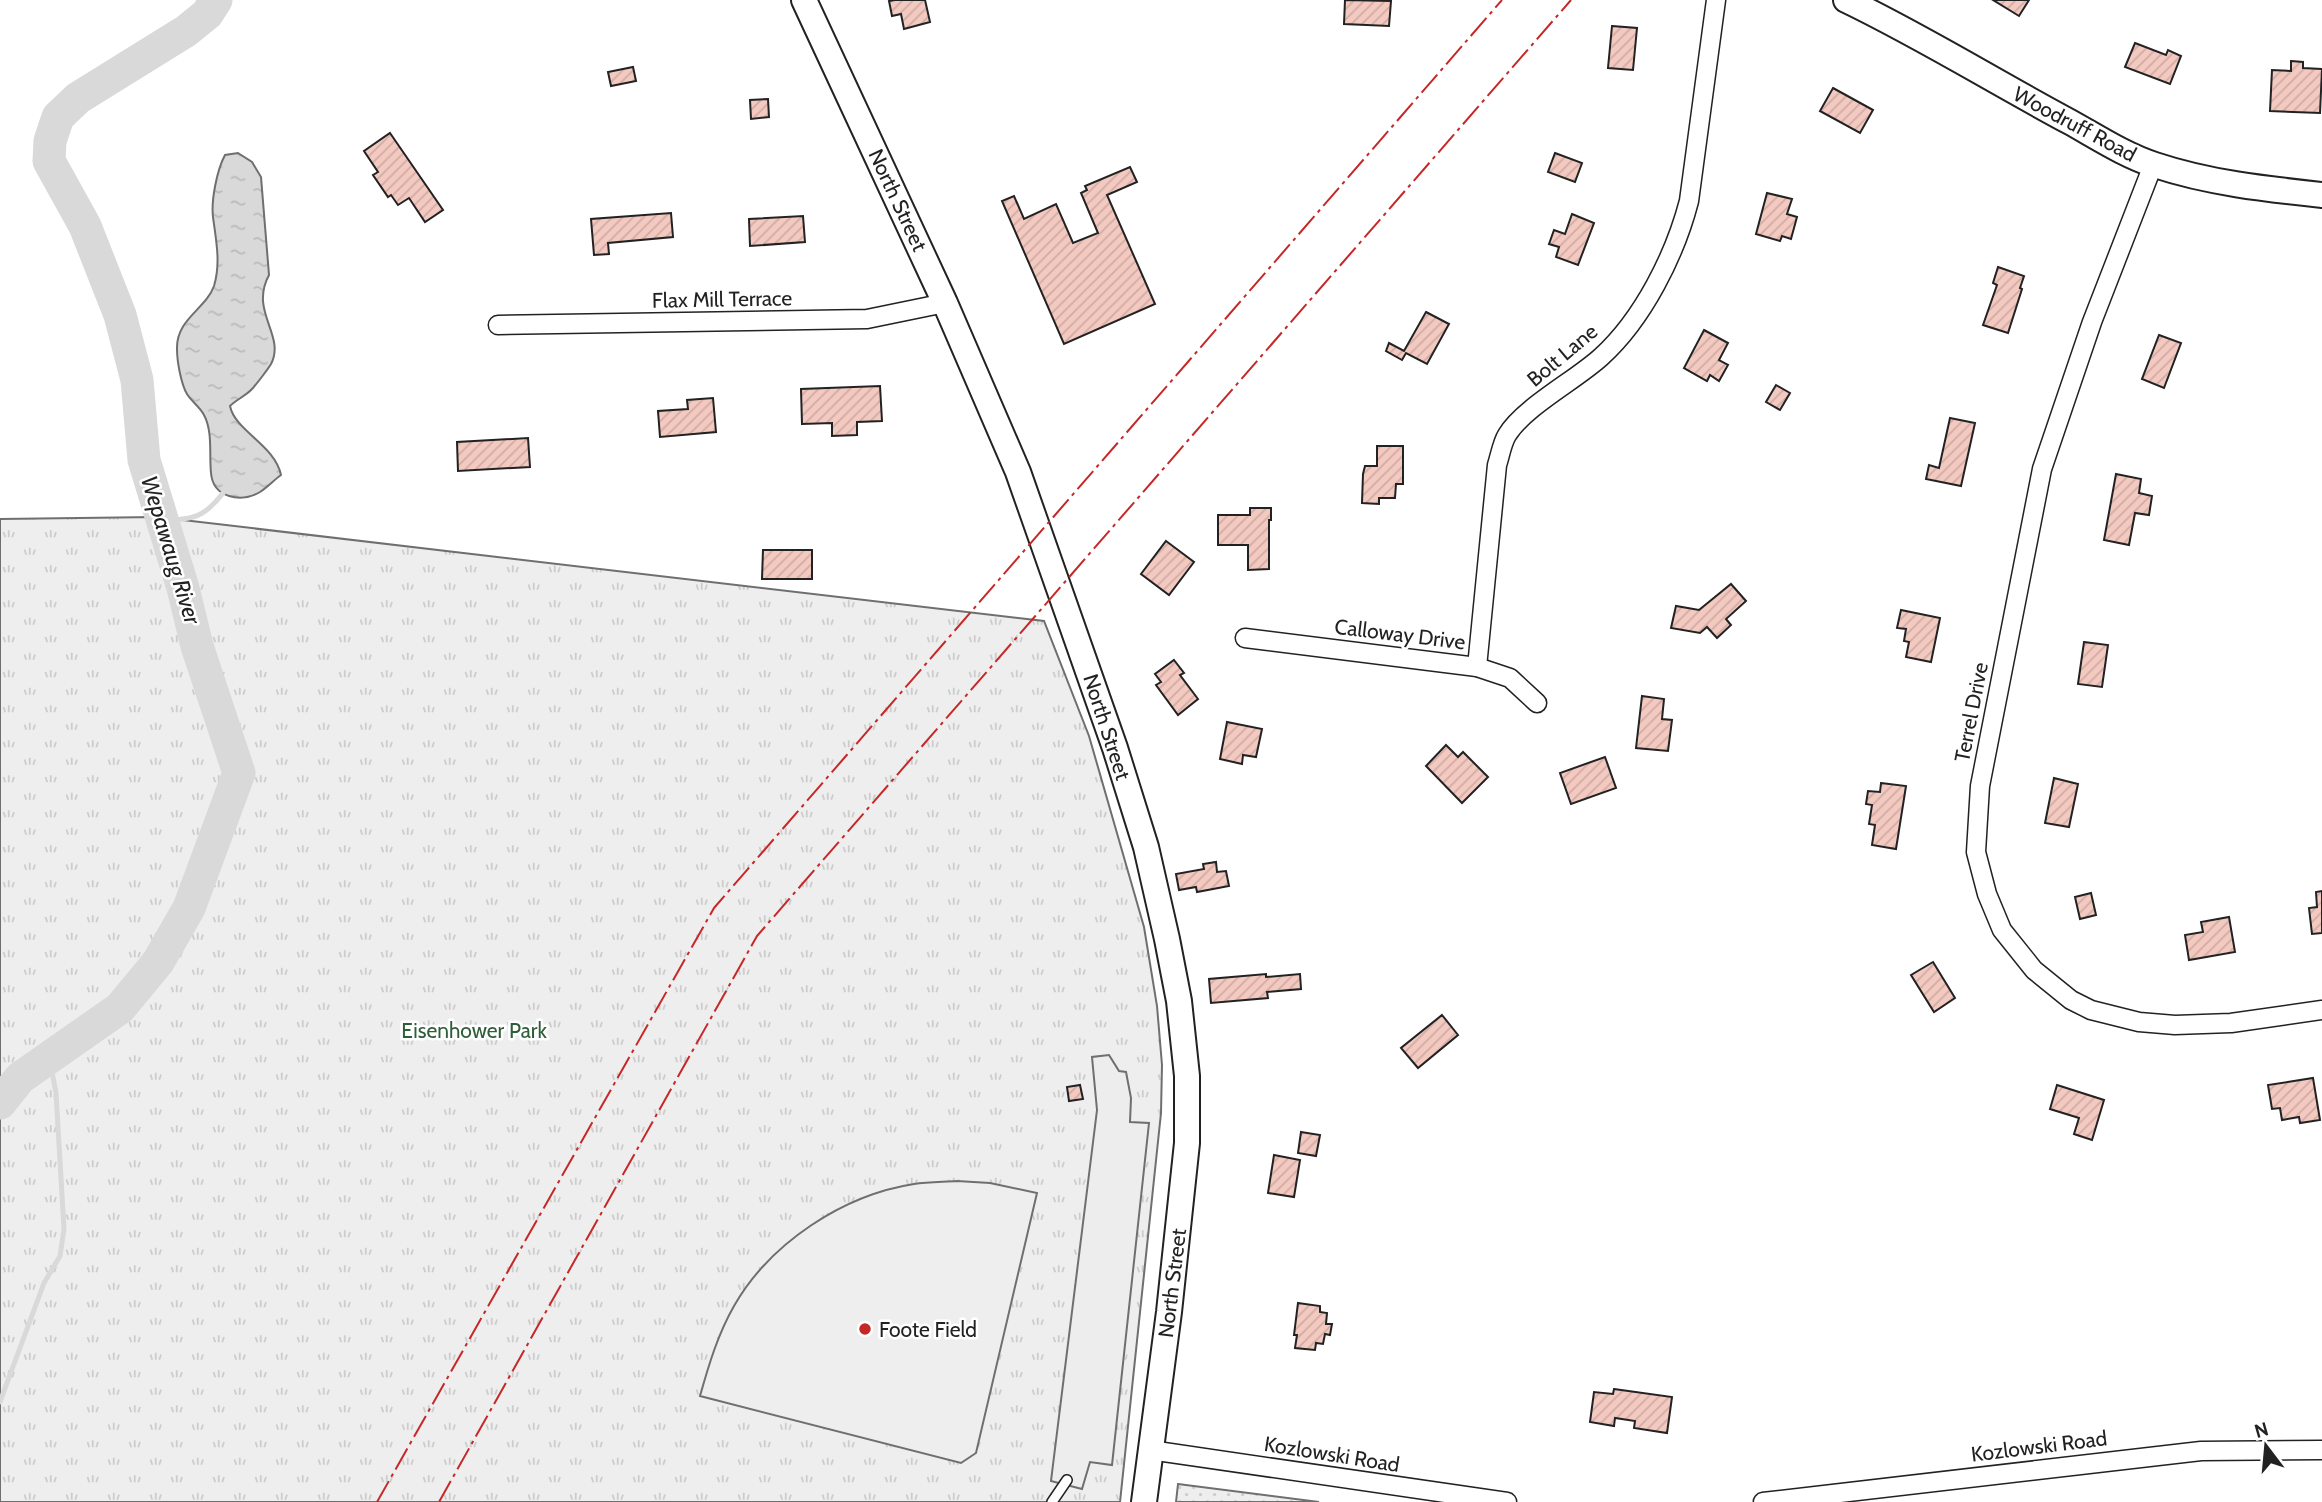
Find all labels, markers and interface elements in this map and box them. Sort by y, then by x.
street label: Woodruff Road [2009,81,2141,167]
street label: North Street [863,145,933,255]
street label: Flax Mill Terrace [652,285,793,313]
street label: Bolt Lane [1522,318,1602,392]
water label: Wepawaug River [135,472,207,629]
street label: Calloway Drive [1333,614,1467,654]
street label: Terrel Drive [1949,660,1993,764]
street label: North Street [1078,671,1136,783]
park label: Eisenhower Park [401,1018,547,1043]
street label: North Street [1153,1227,1191,1339]
place label: Foote Field [879,1317,977,1342]
marker: Foote Field [857,1321,873,1337]
north arrow [2231,1411,2301,1481]
text: N [2252,1417,2271,1443]
street label: Kozlowski Road [1970,1425,2108,1467]
street label: Kozlowski Road [1263,1431,1401,1477]

